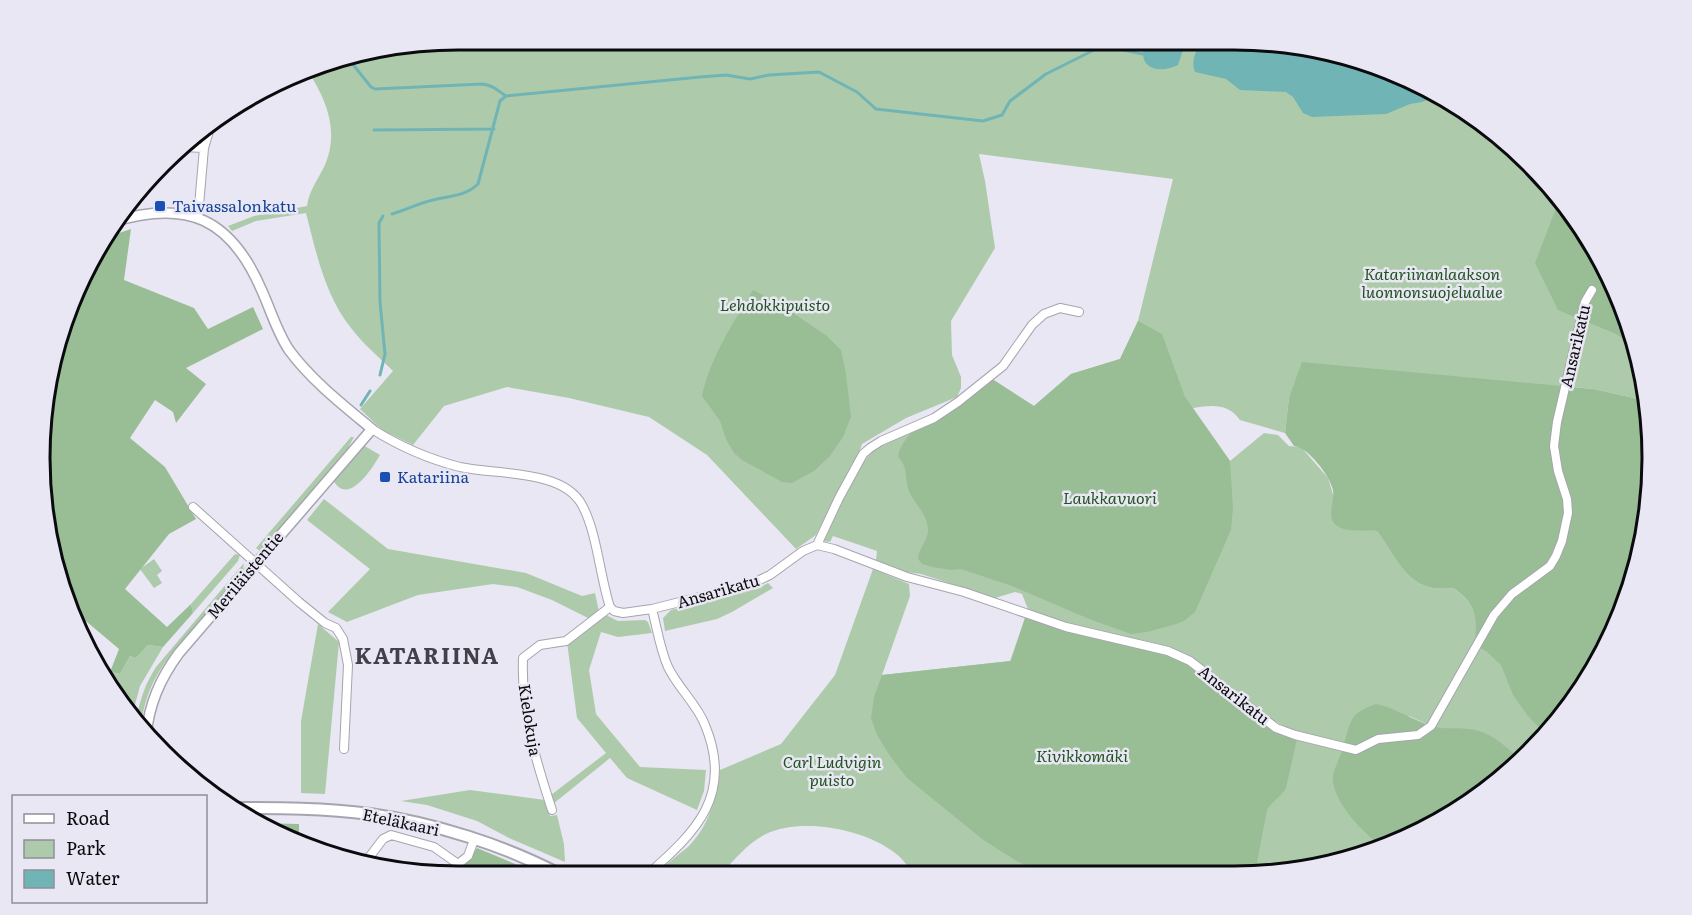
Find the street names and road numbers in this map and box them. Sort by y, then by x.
street label: Ansarikatu [1553,302,1595,390]
street label: Meriläistentie [200,525,288,623]
street label: Ansarikatu [674,567,762,613]
street label: Ansarikatu [1194,659,1275,730]
street label: Kielokuja [513,682,549,758]
street label: Eteläkaari [361,801,442,841]

